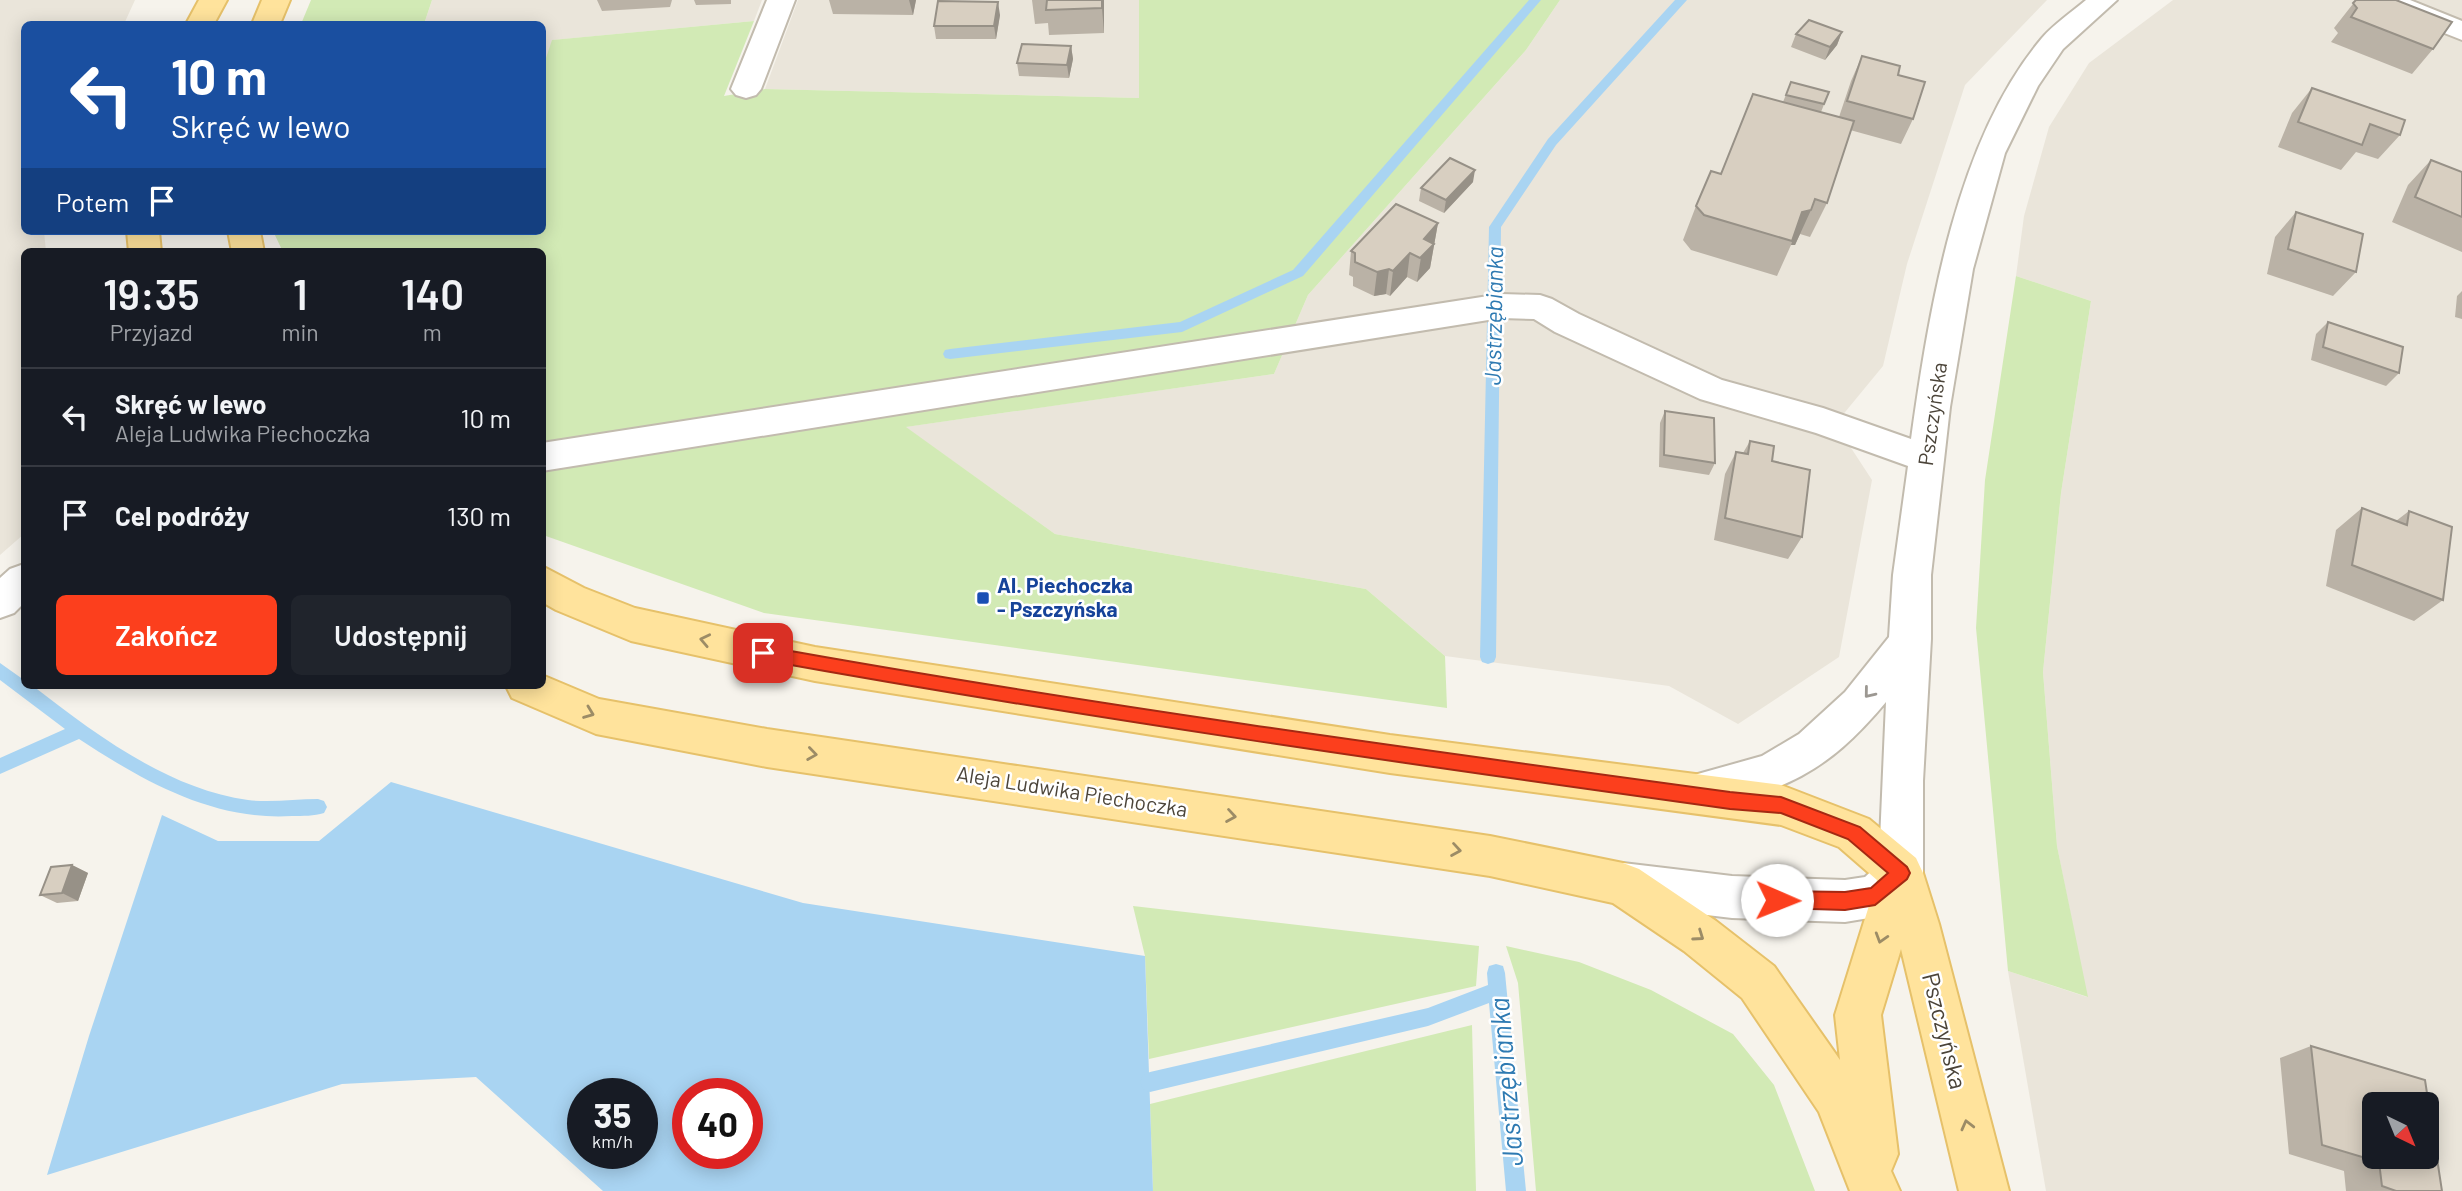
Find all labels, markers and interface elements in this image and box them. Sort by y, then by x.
text: 10 m [171,46,267,105]
icon: left [56,49,147,140]
text: Skręć w lewo [171,106,351,144]
icon: arrive [143,182,181,220]
text: Potem [56,186,129,217]
water label: Jastrzębianka [1478,246,1508,386]
text: 19:35 [103,268,199,318]
text: 1 [293,268,308,318]
text: 140 [401,268,464,318]
text: Przyjazd [110,318,193,346]
text: min [281,318,319,346]
text: m [423,318,442,346]
street label: Pszczyńska [1912,360,1951,467]
text: Skręć w lewo [115,388,267,419]
icon: left [56,398,94,436]
text: 10 m [461,402,511,433]
text: Aleja Ludwika Piechoczka [115,419,370,447]
icon: arrive [56,496,94,534]
text: Cel podróży [115,500,249,531]
text: 130 m [447,500,511,531]
place label: Al. Piechoczka - Pszczyńska [997,572,1133,621]
marker: Al. Piechoczka - Pszczyńska [975,590,991,606]
button: Zakończ [56,595,277,675]
button: Udostępnij [291,595,511,675]
pin [733,623,793,683]
one-way arrow [699,634,711,649]
icon: arrive [744,634,782,672]
one-way arrow [1864,685,1877,697]
one-way arrow [582,704,594,718]
one-way arrow [806,746,818,761]
street label: Aleja Ludwika Piechoczka [955,760,1189,821]
one-way arrow [1225,808,1237,823]
one-way arrow [1450,843,1462,858]
position arrow [1740,863,1814,937]
one-way arrow [1691,928,1704,940]
one-way arrow [1875,932,1890,944]
street label: Pszczyńska [1917,969,1974,1092]
water label: Jastrzębianka [1481,996,1529,1168]
speed limit sign: 40 [672,1078,763,1169]
north arrow [2362,1092,2440,1169]
map controls [2362,1092,2439,1169]
text: 35 [594,1093,631,1135]
one-way arrow [1961,1119,1975,1131]
text: km/h [592,1130,633,1152]

